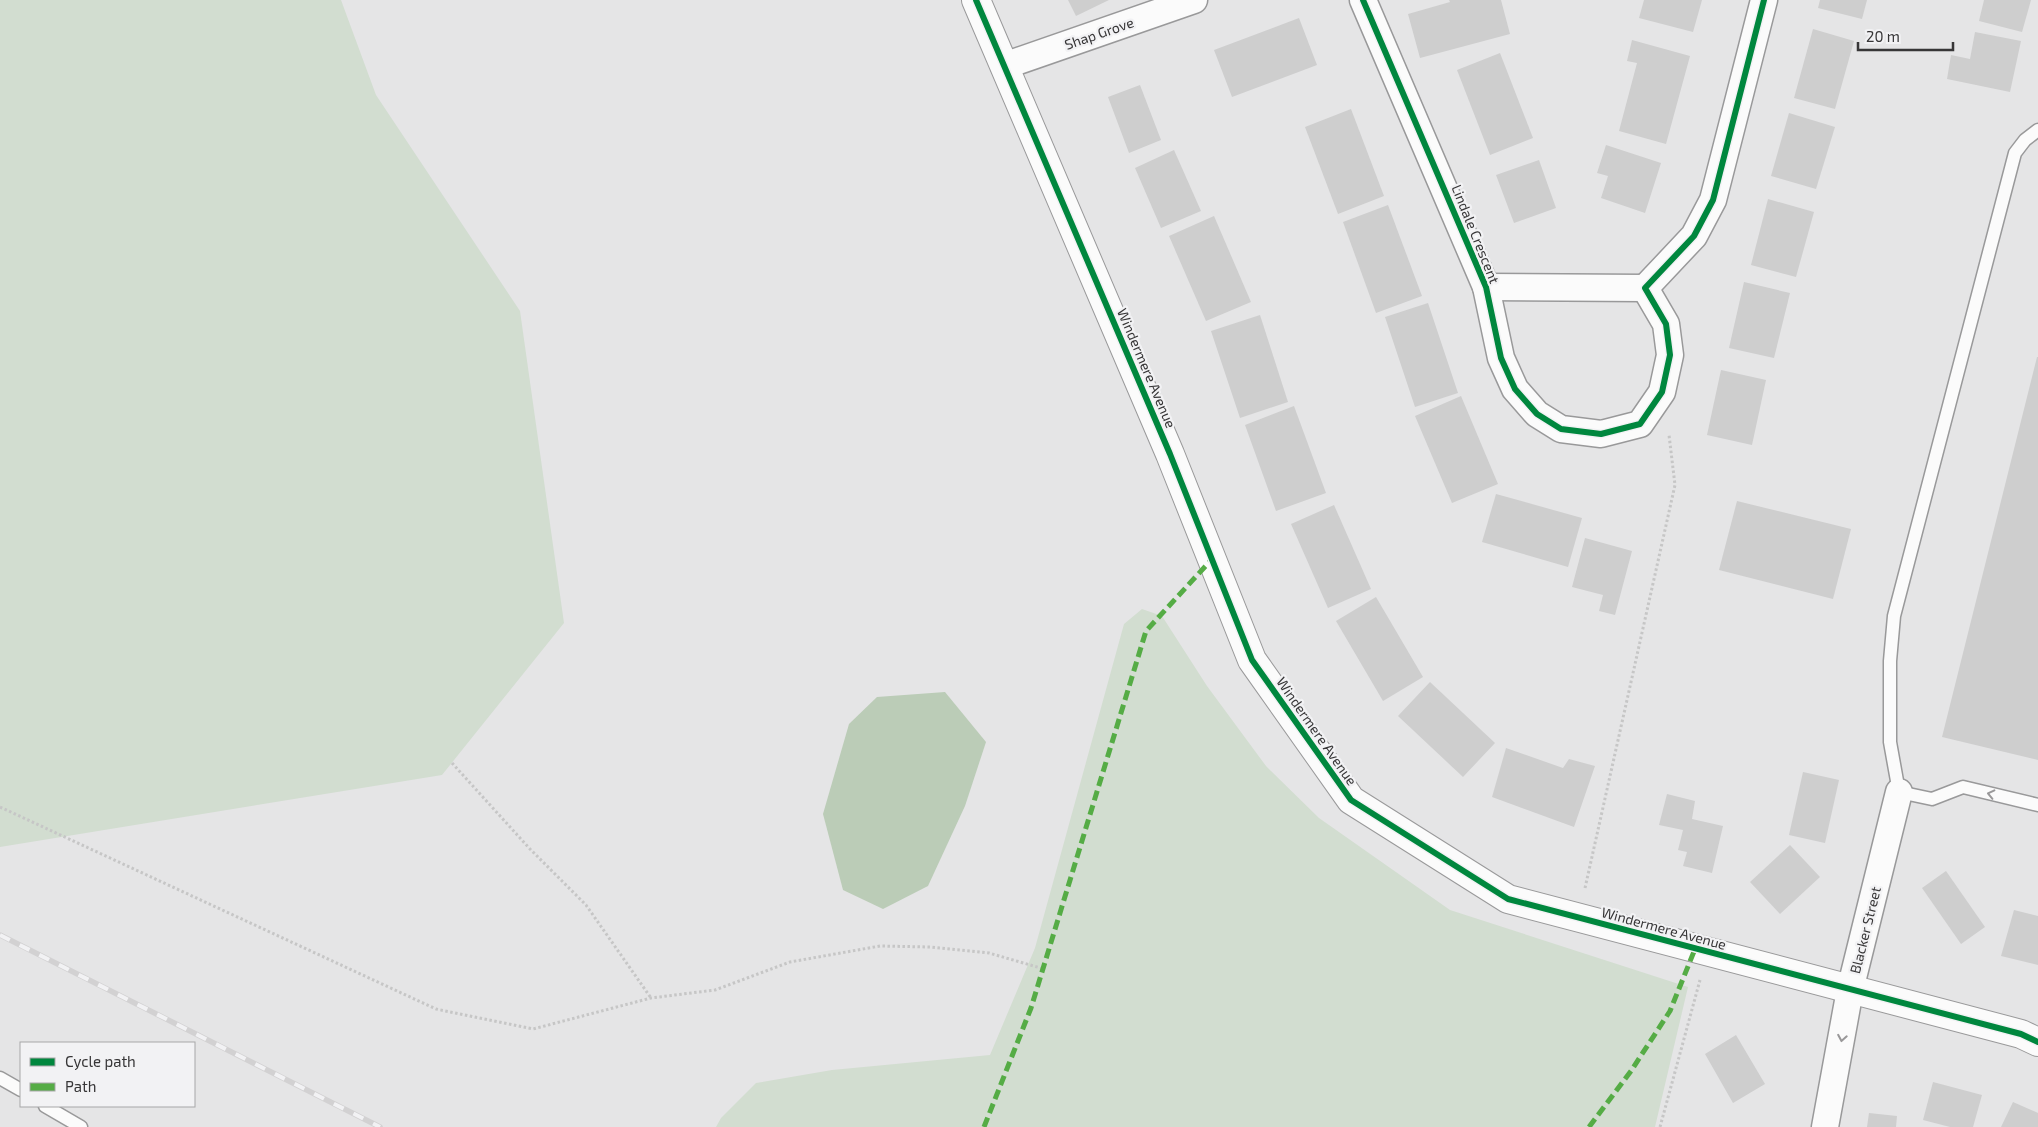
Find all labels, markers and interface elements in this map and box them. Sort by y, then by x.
street label: Shap Grove [1062,13,1136,53]
scale bar [1858,20,1953,52]
text: 20 m [1866,27,1900,45]
street label: Lindale Crescent [1448,182,1504,286]
street label: Windermere Avenue [1114,306,1180,430]
street label: Windermere Avenue [1273,674,1361,788]
one-way arrow [1986,789,1995,800]
street label: Blacker Street [1846,885,1884,975]
street label: Windermere Avenue [1600,903,1728,953]
one-way arrow [1837,1034,1847,1043]
legend [20,1042,195,1107]
text: Cycle path [65,1052,136,1070]
text: Path [65,1077,96,1095]

